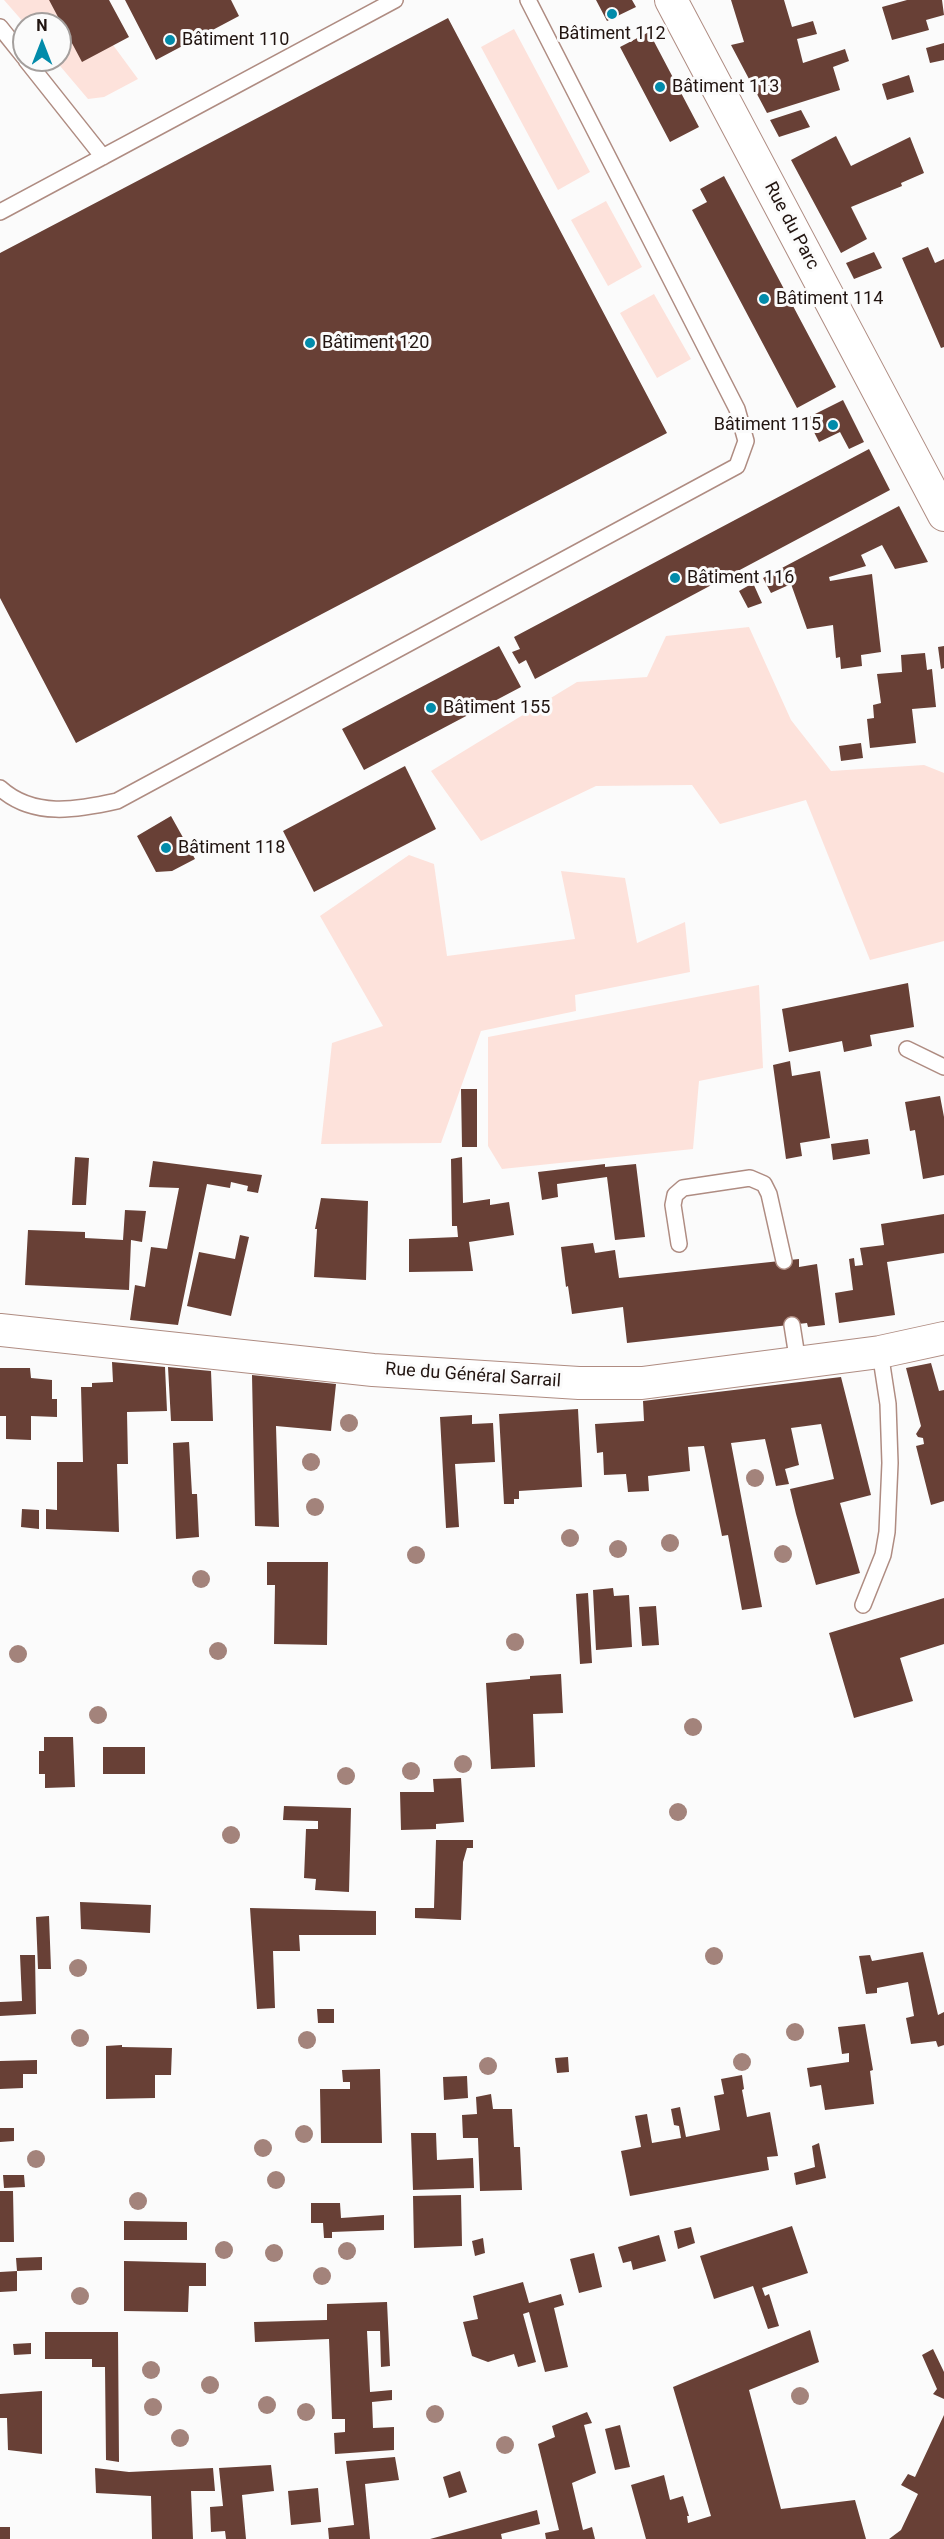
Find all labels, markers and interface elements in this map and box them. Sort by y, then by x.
marker: Bâtiment 112 [605,7,619,21]
north arrow [12,12,72,72]
text: N [36,16,48,35]
place label: Bâtiment 112 [558,23,666,45]
place label: Bâtiment 110 [182,29,289,51]
marker: Bâtiment 110 [163,33,177,47]
place label: Bâtiment 113 [672,76,779,98]
marker: Bâtiment 113 [653,80,667,94]
street label: Rue du Parc [759,179,823,273]
place label: Bâtiment 114 [776,288,883,310]
marker: Bâtiment 114 [757,292,771,306]
place label: Bâtiment 120 [322,332,429,354]
marker: Bâtiment 120 [303,336,317,350]
place label: Bâtiment 115 [714,414,821,436]
marker: Bâtiment 115 [826,418,840,432]
place label: Bâtiment 116 [687,567,794,589]
marker: Bâtiment 116 [668,571,682,585]
place label: Bâtiment 155 [443,697,550,719]
marker: Bâtiment 155 [424,701,438,715]
place label: Bâtiment 118 [178,837,285,859]
marker: Bâtiment 118 [159,841,173,855]
street label: Rue du Général Sarrail [384,1359,562,1393]

